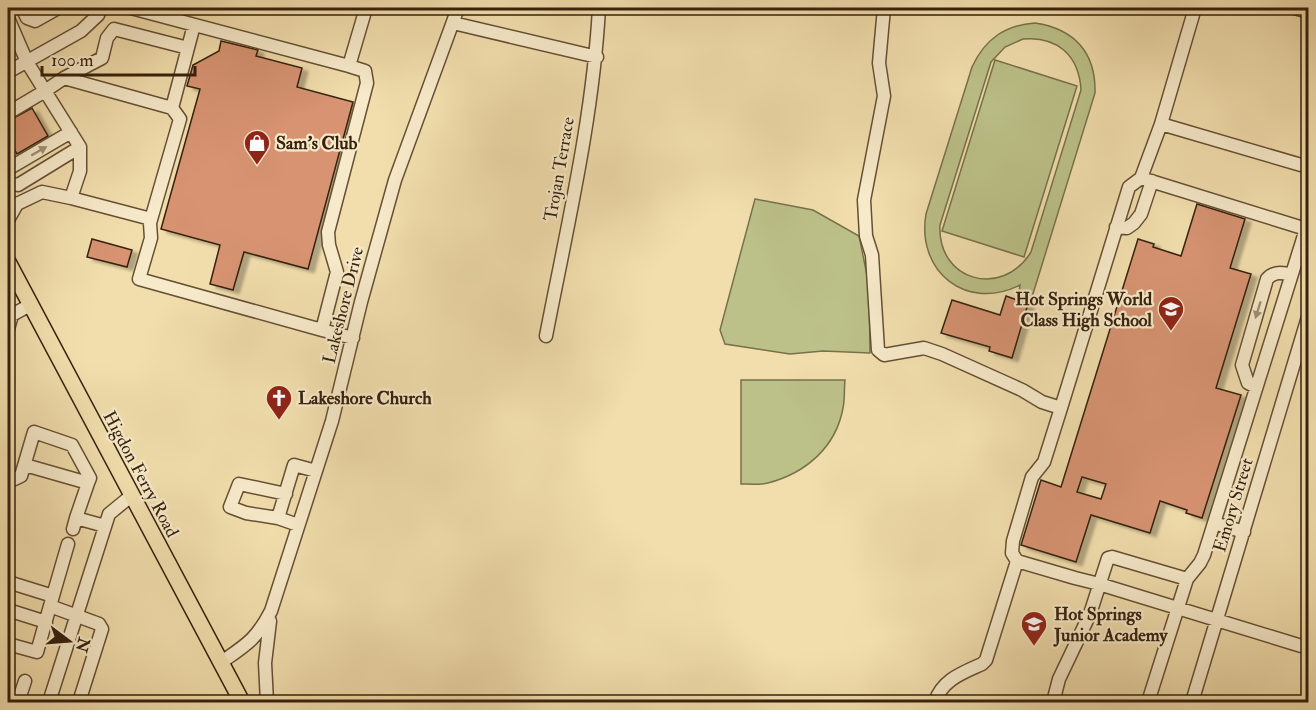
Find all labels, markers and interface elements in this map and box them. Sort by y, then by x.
scale bar [42,39,195,77]
text: 100 m [51,49,94,72]
street label: Trojan Terrace [539,115,580,223]
shop icon: Sam's Club [242,128,272,166]
place label: Sam's Club [276,132,358,155]
one-way arrow [31,145,47,156]
street label: Lakeshore Drive [318,244,369,366]
place label: Hot Springs World Class High School [1015,288,1152,332]
school or university icon: Hot Springs World Class High School [1156,294,1186,332]
one-way arrow [1253,301,1262,319]
church icon: Lakeshore Church [264,383,294,421]
place label: Lakeshore Church [298,387,432,410]
street label: Higdon Ferry Road [98,407,184,542]
street label: Emory Street [1208,455,1259,555]
place label: Hot Springs Junior Academy [1053,603,1169,647]
school or university icon: Hot Springs Junior Academy [1019,609,1049,647]
north arrow [39,611,99,671]
text: N [71,634,94,655]

